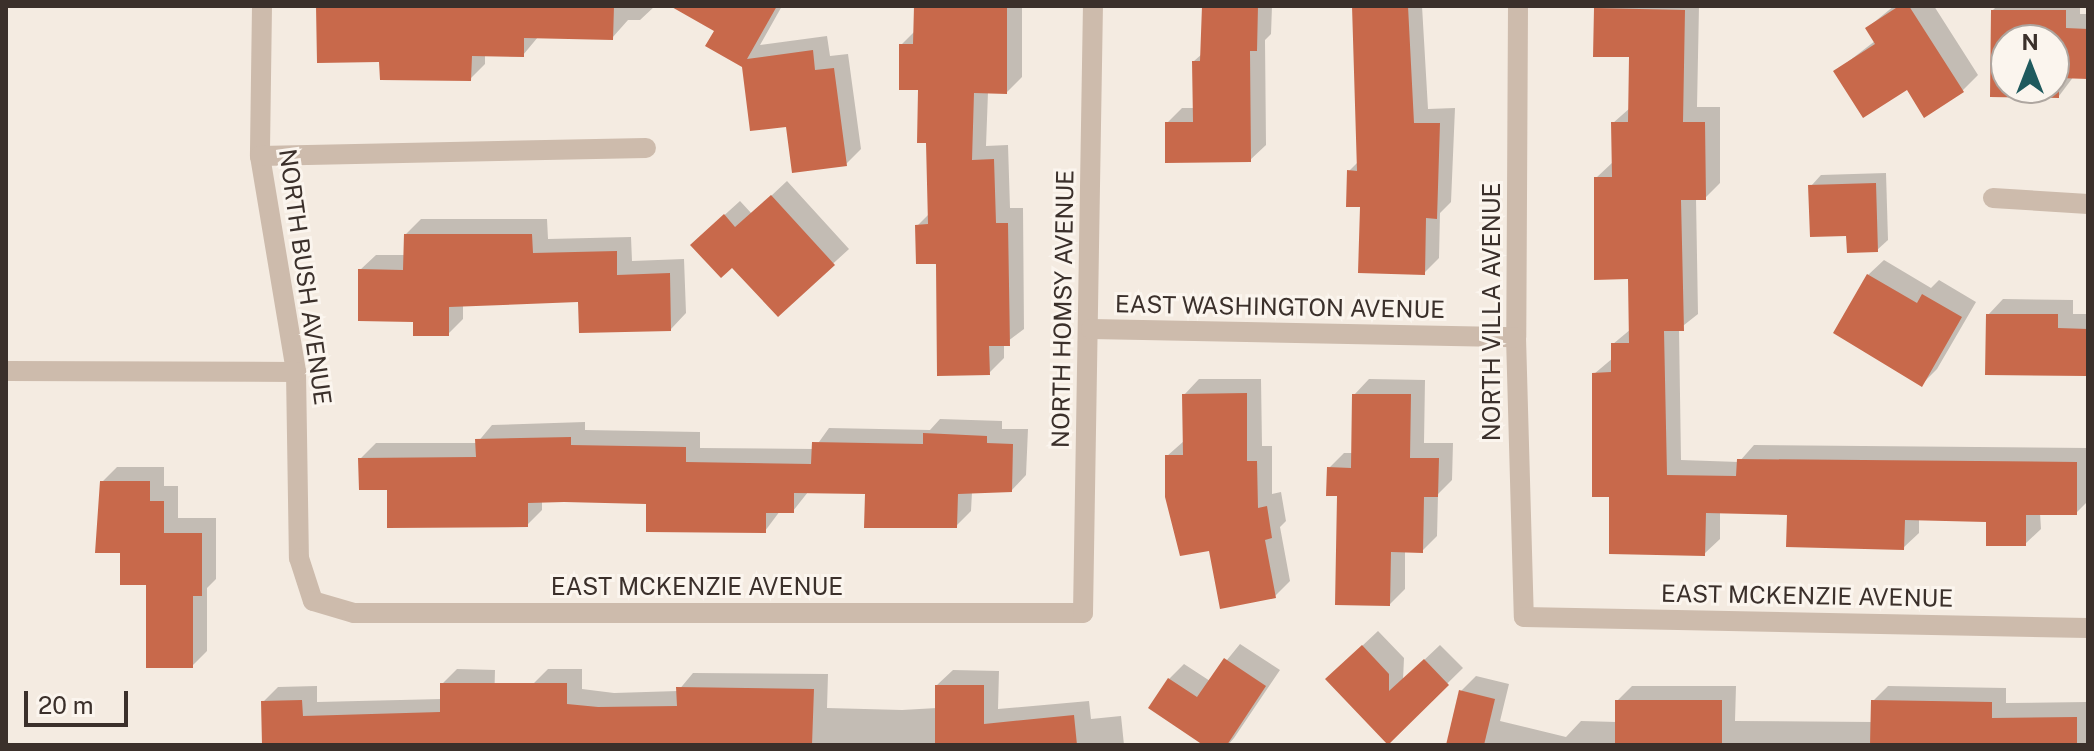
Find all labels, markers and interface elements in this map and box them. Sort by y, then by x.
north arrow [1990,24,2070,104]
text: N [2021,29,2039,55]
street label: NORTH BUSH AVENUE [273,147,337,407]
street label: NORTH HOMSY AVENUE [1046,170,1080,448]
street label: NORTH VILLA AVENUE [1478,182,1506,442]
street label: EAST WASHINGTON AVENUE [1114,290,1446,324]
street label: EAST MCKENZIE AVENUE [551,573,843,601]
street label: EAST MCKENZIE AVENUE [1661,579,1953,613]
scale bar [28,675,132,725]
text: 20 m [38,691,94,719]

